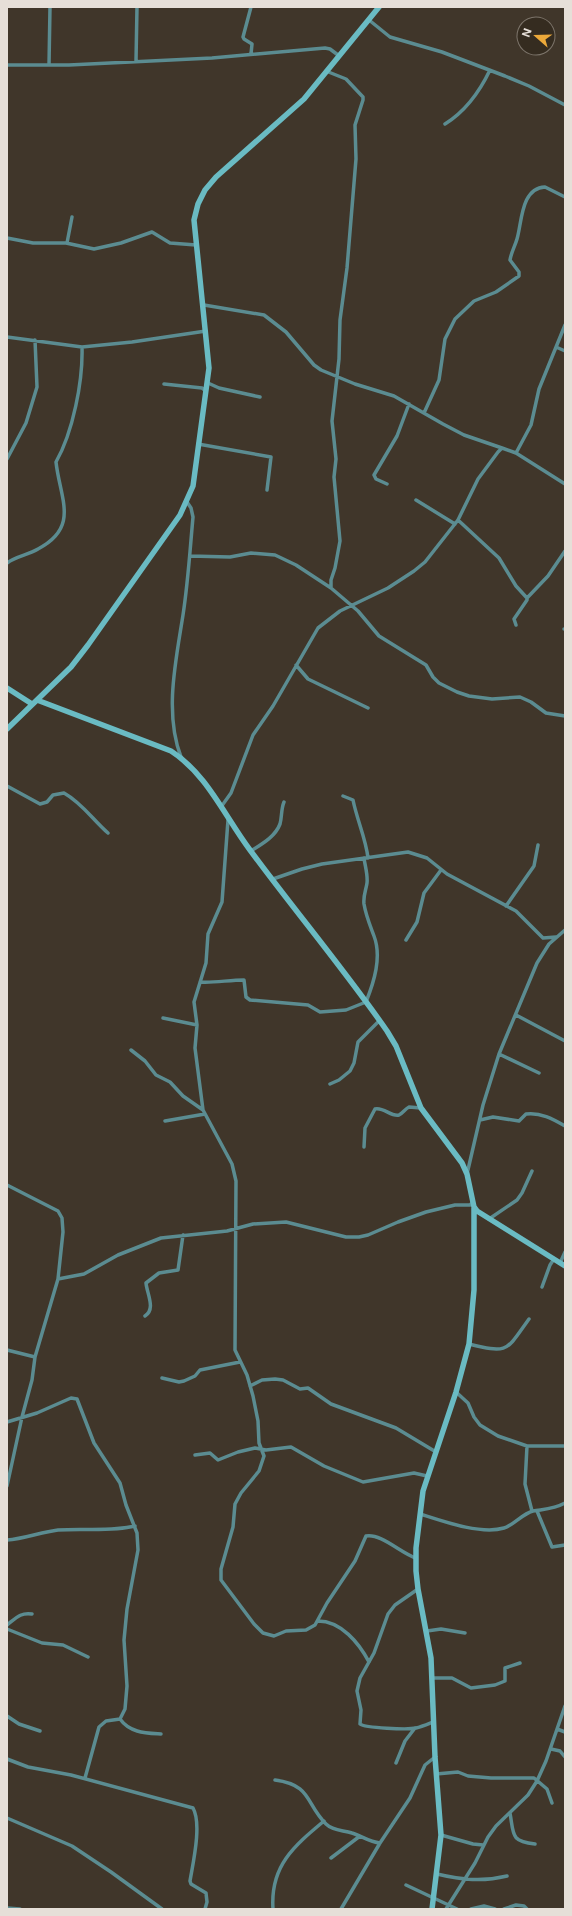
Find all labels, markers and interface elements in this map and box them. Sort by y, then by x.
north arrow [516,16,556,56]
text: N [519,26,535,39]

